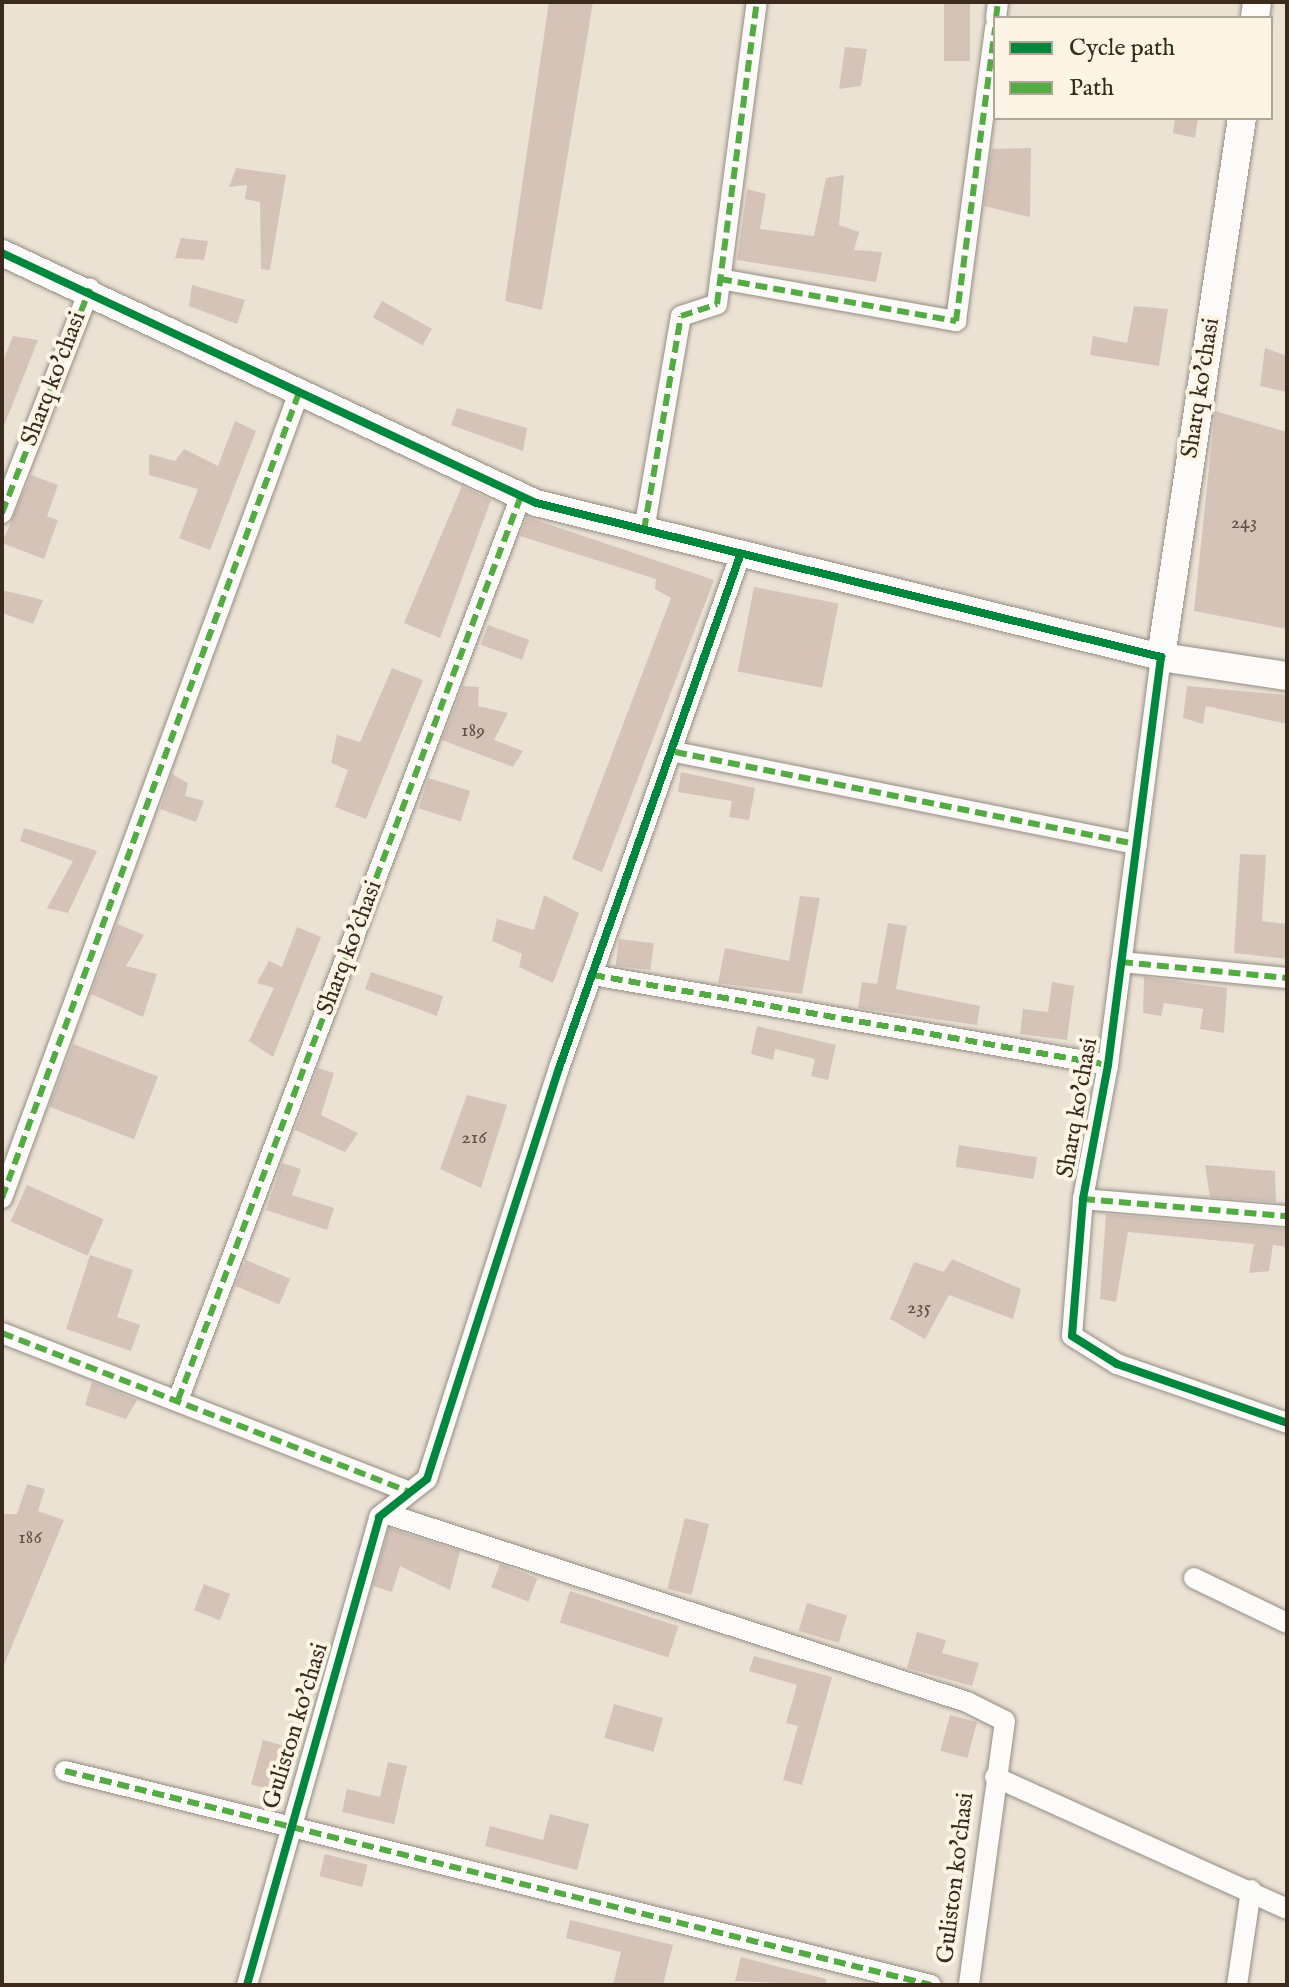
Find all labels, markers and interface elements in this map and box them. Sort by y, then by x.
legend [993,16,1273,120]
text: Cycle path [1069,33,1175,64]
text: Path [1069,73,1114,104]
street label: Sharq ko'chasi [15,308,93,450]
street label: Sharq ko'chasi [1176,316,1226,460]
house number: 243 [1231,510,1257,534]
house number: 189 [461,718,485,742]
street label: Sharq ko'chasi [311,877,389,1019]
street label: Sharq ko'chasi [1052,1036,1104,1180]
house number: 216 [461,1125,487,1149]
house number: 235 [907,1295,931,1319]
house number: 186 [18,1525,42,1549]
street label: Guliston ko'chasi [257,1639,335,1813]
street label: Guliston ko'chasi [931,1791,981,1965]

